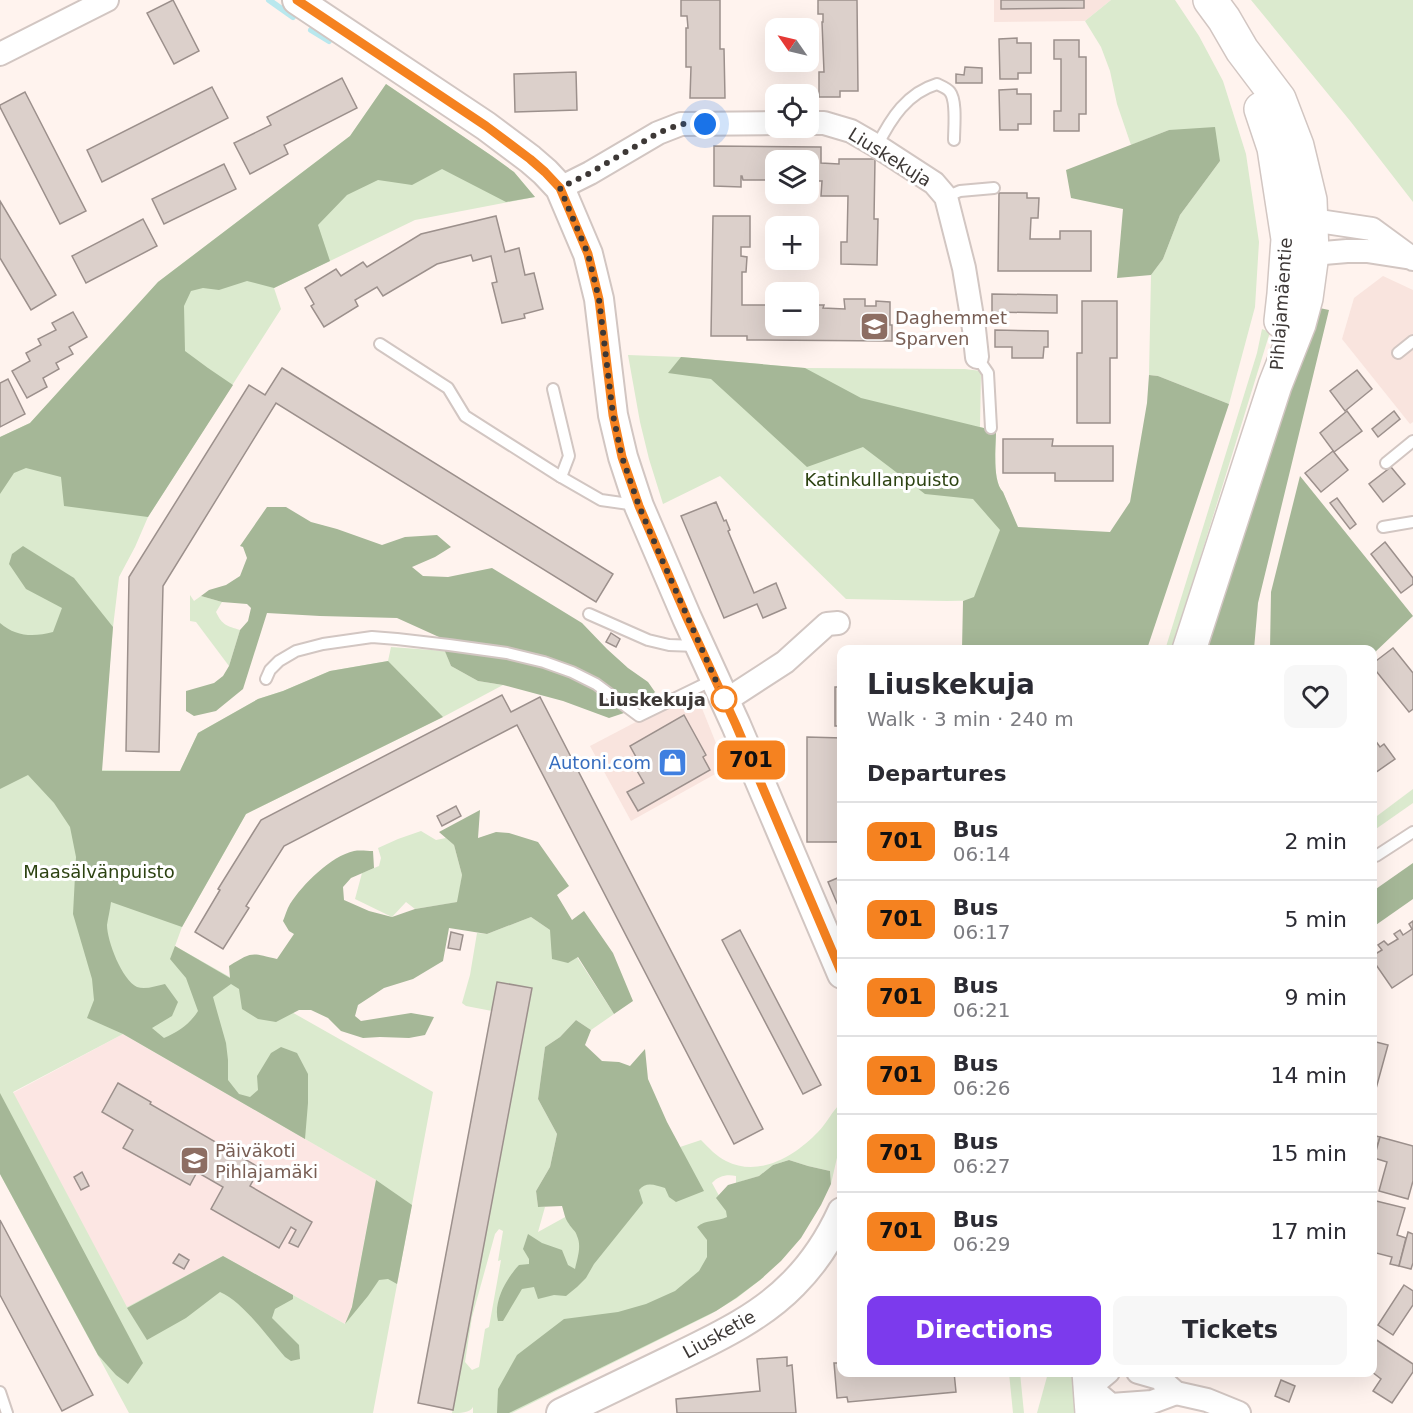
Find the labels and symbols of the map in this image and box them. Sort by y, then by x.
north arrow [765,18,819,72]
your location [690,109,720,139]
street label: Liuskekuja [845,123,935,191]
street label: Pihlajamäentie [1266,237,1296,371]
place label: Daghemmet Sparven [895,307,1007,349]
school or university icon: Daghemmet Sparven [858,311,890,343]
park label: Katinkullanpuisto [805,469,960,490]
marker: Liuskekuja [711,686,737,712]
place label: Liuskekuja [598,689,706,710]
line badge: 701 [716,740,786,780]
shop icon: Autoni.com [656,746,688,778]
place label: Autoni.com [549,752,651,773]
park label: Maasälvänpuisto [23,861,175,882]
place label: Päiväkoti Pihlajamäki [215,1140,318,1182]
school or university icon: Päiväkoti Pihlajamäki [178,1144,210,1176]
street label: Liusketie [679,1305,759,1363]

